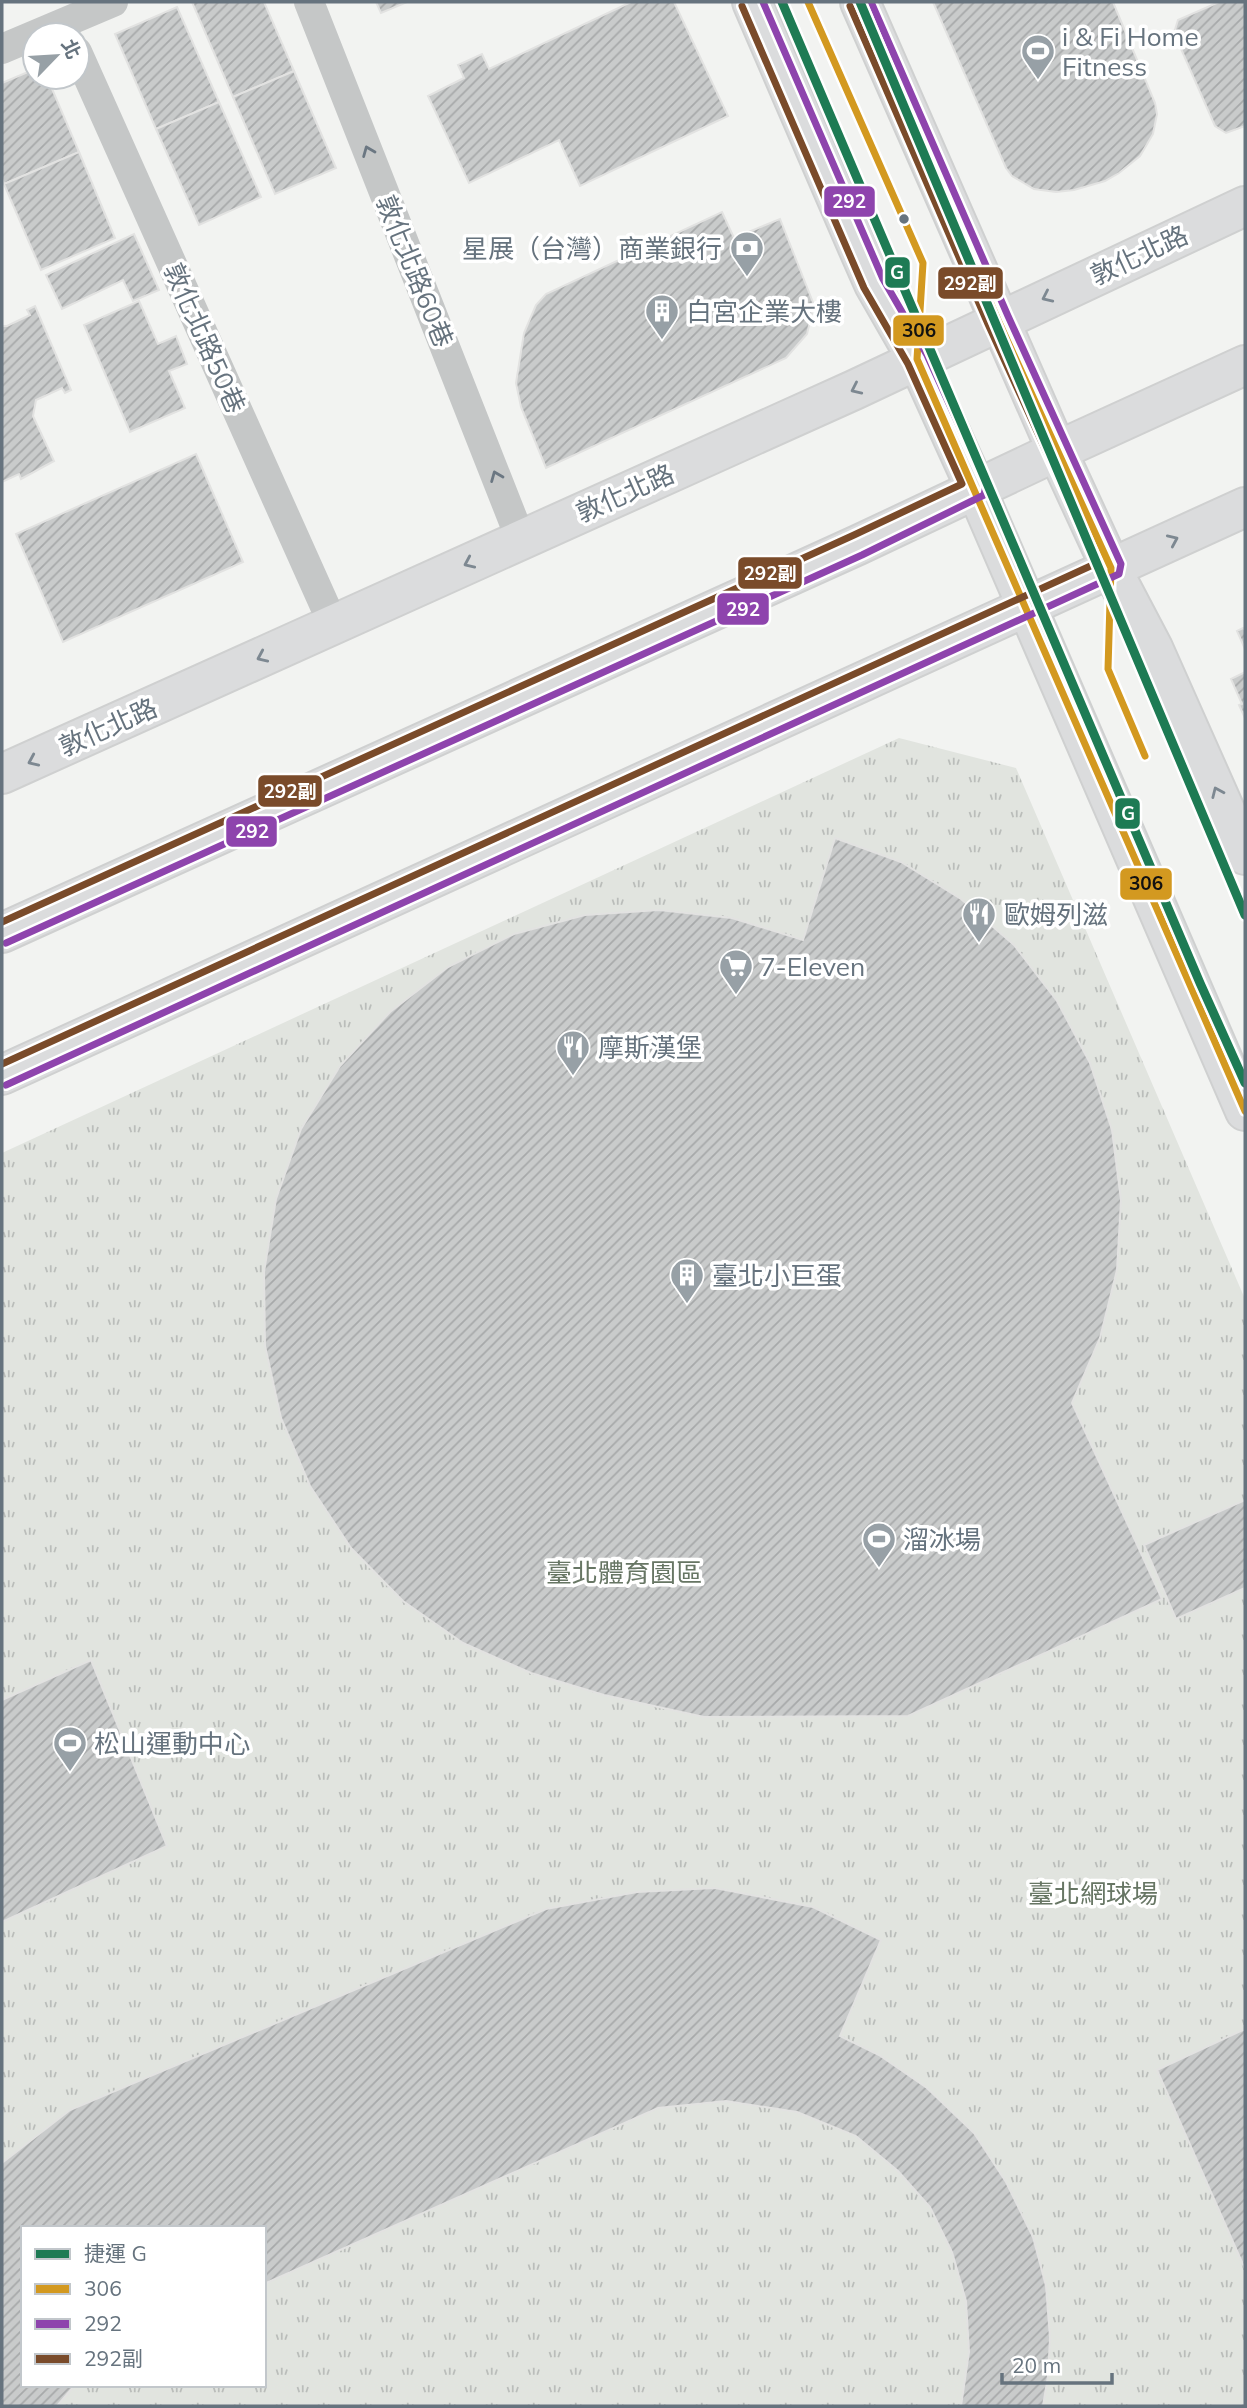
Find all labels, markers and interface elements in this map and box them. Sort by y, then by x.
place label: i & Fi Home Fitness [1062,20,1199,83]
north arrow [21,21,91,91]
sports icon: i & Fi Home Fitness [1019,32,1057,81]
text: 北 [57,35,86,63]
one-way arrow [362,145,376,157]
line badge: 292 [823,185,876,218]
text: 292 [832,189,866,213]
street label: 敦化北路60巷 [370,190,460,352]
unlabelled marker [897,212,911,226]
street label: 敦化北路 [1085,218,1193,292]
bank icon: 星展（台灣）商業銀行 [728,229,766,278]
place label: 星展（台灣）商業銀行 [462,232,722,265]
line badge: G [884,256,911,289]
street label: 敦化北路50巷 [157,258,253,418]
text: G [890,260,904,284]
line badge: 292副 [937,266,1004,300]
text: 292副 [943,271,997,295]
one-way arrow [1042,289,1055,303]
building icon: 白宮企業大樓 [643,292,681,341]
place label: 白宮企業大樓 [686,295,842,328]
line badge: 306 [892,314,945,347]
text: 306 [902,318,936,342]
one-way arrow [850,381,863,395]
street label: 敦化北路 [571,457,679,529]
one-way arrow [491,471,505,483]
one-way arrow [1166,534,1178,548]
one-way arrow [464,555,477,569]
line badge: 292副 [737,556,803,590]
text: 292副 [743,561,797,585]
line badge: 292 [716,592,770,626]
text: 292 [726,597,760,621]
one-way arrow [257,649,269,663]
street label: 敦化北路 [54,691,162,763]
one-way arrow [27,753,40,767]
line badge: 292副 [257,774,323,808]
text: 292副 [263,779,317,803]
one-way arrow [1211,787,1225,800]
line badge: G [1114,797,1141,830]
text: G [1121,801,1135,825]
line badge: 292 [225,815,278,848]
text: 292 [235,819,269,843]
line badge: 306 [1119,867,1173,901]
text: 306 [1129,871,1163,895]
restaurant icon: 歐姆列滋 [960,895,998,944]
place label: 歐姆列滋 [1004,898,1108,931]
supermarket icon: 7-Eleven [717,947,755,996]
place label: 7-Eleven [760,950,865,983]
restaurant icon: 摩斯漢堡 [554,1028,592,1077]
place label: 摩斯漢堡 [598,1031,702,1064]
building icon: 臺北小巨蛋 [668,1256,706,1305]
place label: 臺北小巨蛋 [712,1259,842,1292]
sports icon: 溜冰場 [860,1520,898,1569]
place label: 溜冰場 [903,1523,981,1556]
park label: 臺北體育園區 [546,1556,702,1589]
sports icon: 松山運動中心 [51,1724,89,1773]
place label: 松山運動中心 [94,1727,250,1760]
park label: 臺北網球場 [1028,1877,1158,1910]
legend [21,2226,266,2387]
text: 捷運 G [84,2240,147,2266]
text: 306 [84,2275,122,2301]
text: 292 [84,2310,122,2336]
scale bar [1002,2342,1112,2386]
text: 292副 [84,2345,143,2371]
text: 20 m [1012,2352,1061,2378]

